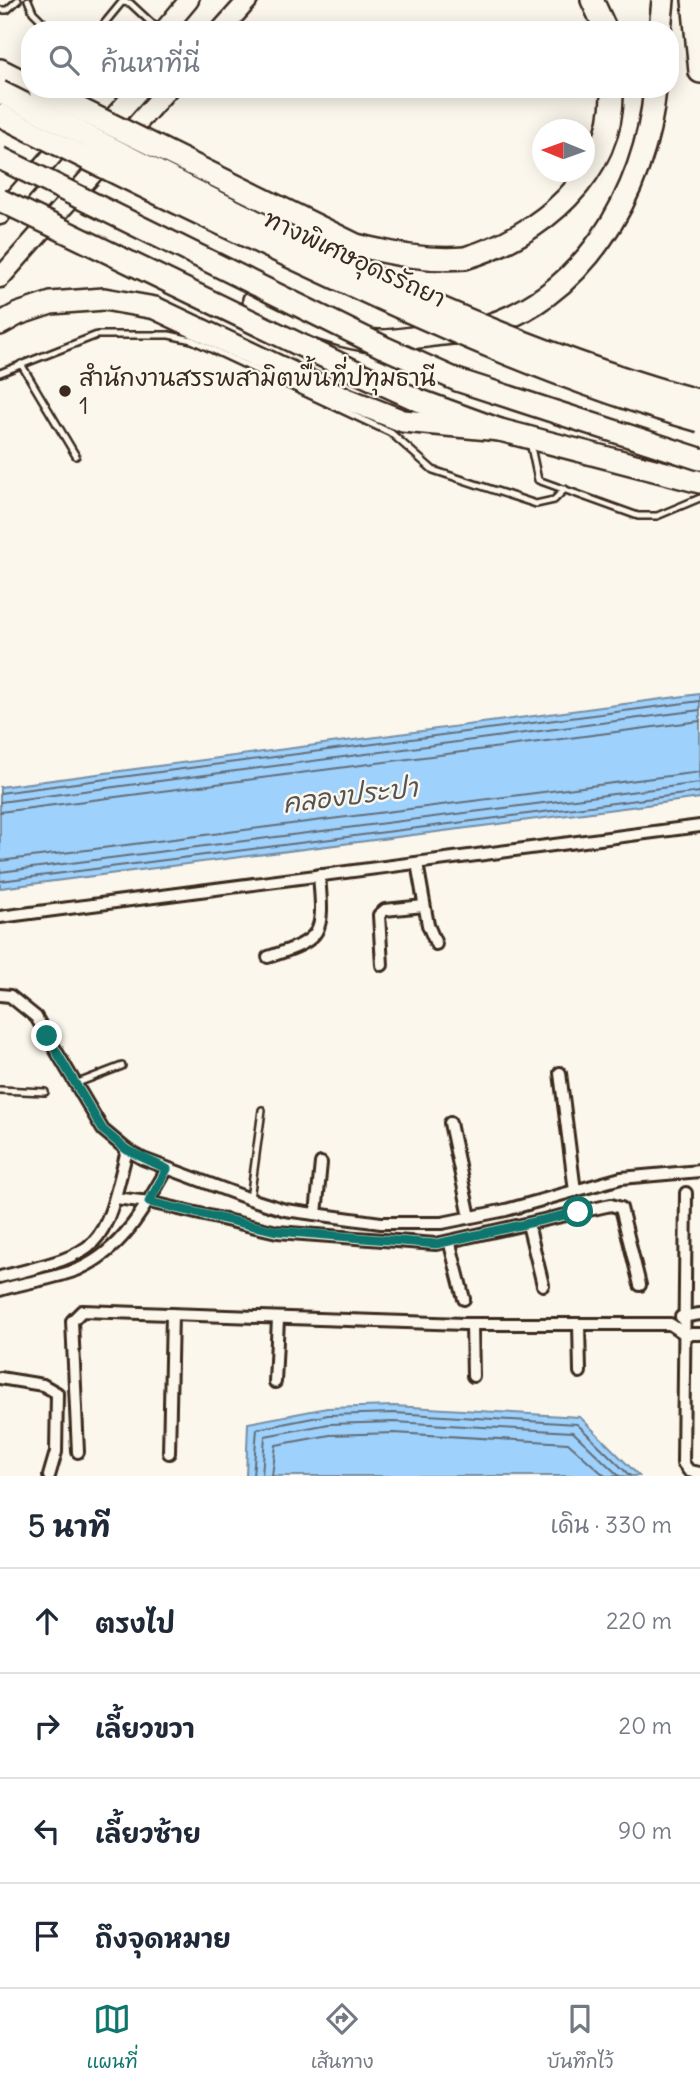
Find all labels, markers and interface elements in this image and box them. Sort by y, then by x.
search box [21,21,679,98]
icon: search [45,41,83,79]
text: ค้นหาที่นี่ [101,46,200,79]
north arrow [532,119,595,182]
street label: ทางพิเศษอุดรรัถยา [258,203,451,317]
place label: สำนักงานสรรพสามิตพื้นที่ปทุมธานี 1 [79,355,436,420]
marker: สำนักงานสรรพสามิตพื้นที่ปทุมธานี 1 [57,383,73,399]
water label: คลองประปา [281,770,421,820]
route end [31,1020,62,1051]
route start [562,1196,593,1227]
text: 5 นาที [28,1507,110,1545]
text: เดิน · 330 m [551,1510,672,1539]
icon: ahead [28,1602,66,1640]
text: 220 m [606,1606,672,1635]
text: ตรงไป [95,1607,175,1640]
icon: right [28,1707,66,1745]
text: 20 m [619,1711,672,1740]
text: เลี้ยวขวา [95,1712,195,1745]
icon: left [28,1812,66,1850]
text: 90 m [618,1816,672,1845]
text: เลี้ยวซ้าย [95,1817,201,1850]
icon: arrive [28,1917,66,1955]
text: ถึงจุดหมาย [95,1922,231,1955]
tab: แผนที่ [87,2000,138,2075]
tab: เส้นทาง [311,2000,374,2075]
tab: บันทึกไว้ [547,2000,613,2075]

